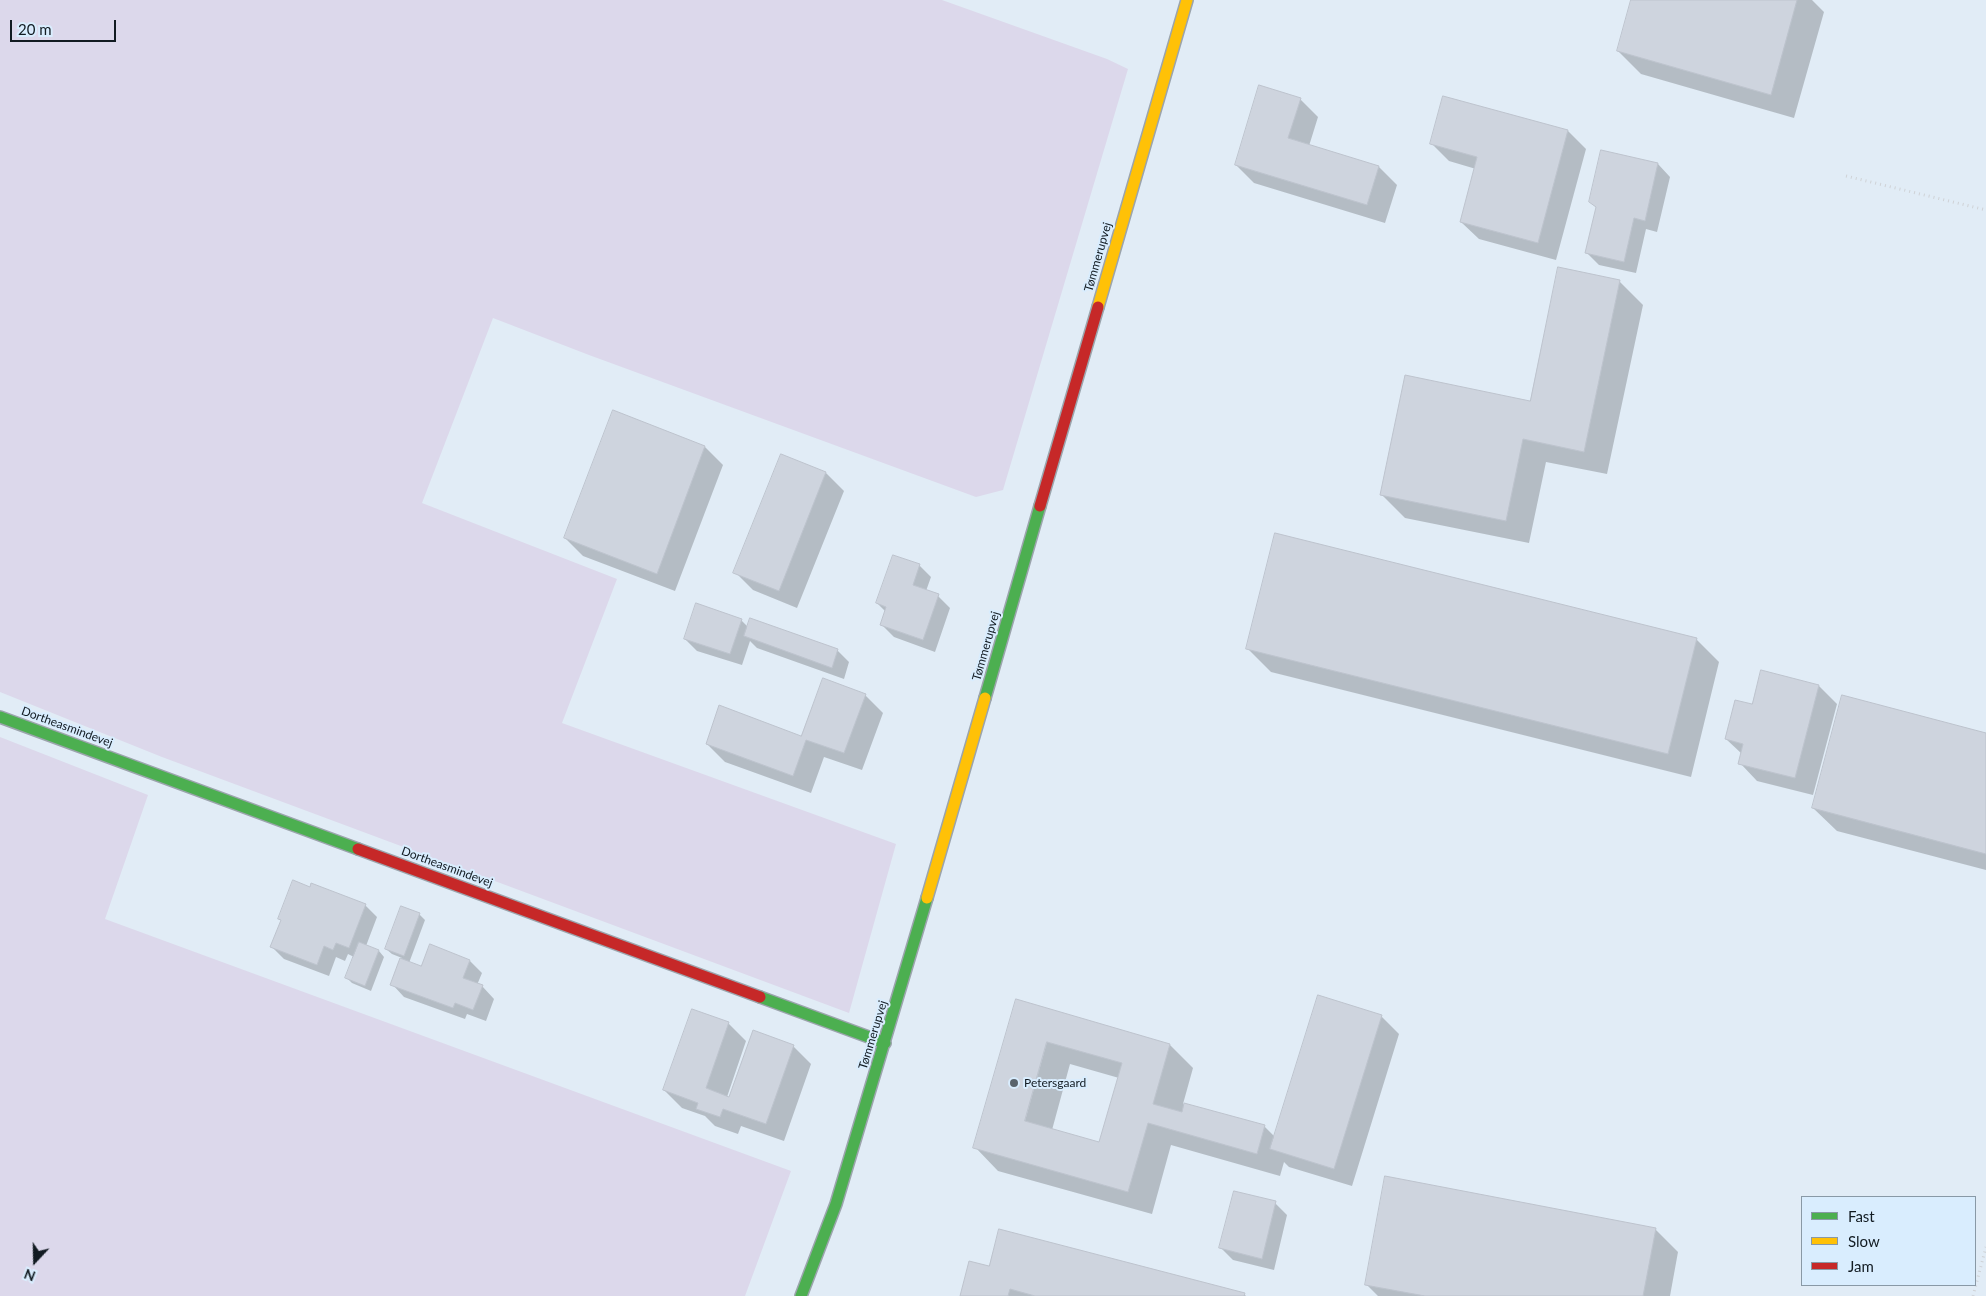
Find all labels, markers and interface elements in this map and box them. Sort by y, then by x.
scale bar [12,10,119,42]
text: 20 m [18,20,52,38]
street label: Tømmerupvej [1081,221,1115,293]
street label: Tømmerupvej [969,610,1003,682]
street label: Dortheasmindevej [19,704,115,750]
street label: Dortheasmindevej [399,844,495,890]
street label: Tømmerupvej [856,999,890,1071]
place label: Petersgaard [1024,1076,1086,1090]
marker: Petersgaard [1008,1077,1020,1089]
legend [1801,1196,1976,1286]
text: Fast [1848,1207,1875,1225]
text: Slow [1848,1232,1880,1250]
north arrow [10,1236,60,1286]
text: Jam [1848,1257,1874,1275]
text: N [21,1266,38,1285]

